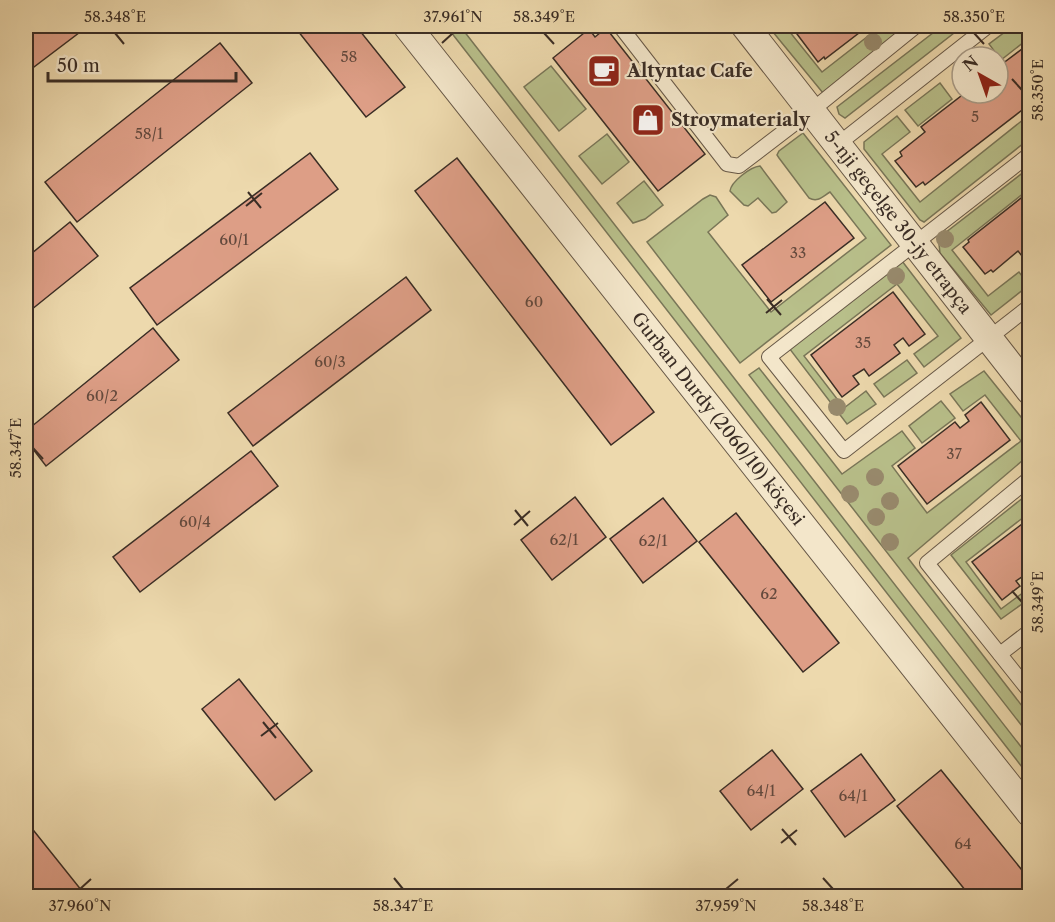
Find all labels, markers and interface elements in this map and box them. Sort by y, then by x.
text: 58.348°E [84,7,146,26]
text: 37.961°N [423,7,483,26]
text: 58.349°E [513,7,575,26]
text: 58.350°E [943,7,1005,26]
scale bar [48,45,236,83]
north arrow [950,45,1010,105]
house number: 58 [340,47,358,66]
text: N [959,51,982,76]
cafe icon: Altyntac Cafe [586,53,622,89]
text: 50 m [57,55,100,77]
text: 58.350°E [1028,59,1047,121]
place label: Altyntac Cafe [626,60,753,82]
shop icon: Stroymaterialy [630,102,666,138]
house number: 5 [971,107,979,126]
place label: Stroymaterialy [671,109,811,131]
house number: 58/1 [135,124,164,143]
street label: 5-nji geçelge 30-jy etrapça [820,126,977,319]
house number: 60/1 [219,230,250,249]
house number: 33 [790,243,806,262]
house number: 60 [525,292,543,311]
street label: Gurban Durdy (2060/10) köçesi [627,308,809,530]
house number: 35 [855,333,871,352]
house number: 60/3 [314,352,346,371]
house number: 60/2 [86,386,118,405]
text: 58.347°E [6,418,25,478]
house number: 37 [946,444,962,463]
house number: 60/4 [179,512,211,531]
house number: 62/1 [549,530,579,549]
house number: 62/1 [638,531,668,550]
text: 58.349°E [1028,571,1047,633]
house number: 62 [760,584,778,603]
house number: 64/1 [746,781,776,800]
house number: 64/1 [838,786,868,805]
house number: 64 [954,834,972,853]
text: 37.960°N [49,896,111,915]
text: 58.347°E [373,896,433,915]
text: 37.959°N [695,896,757,915]
text: 58.348°E [802,896,864,915]

